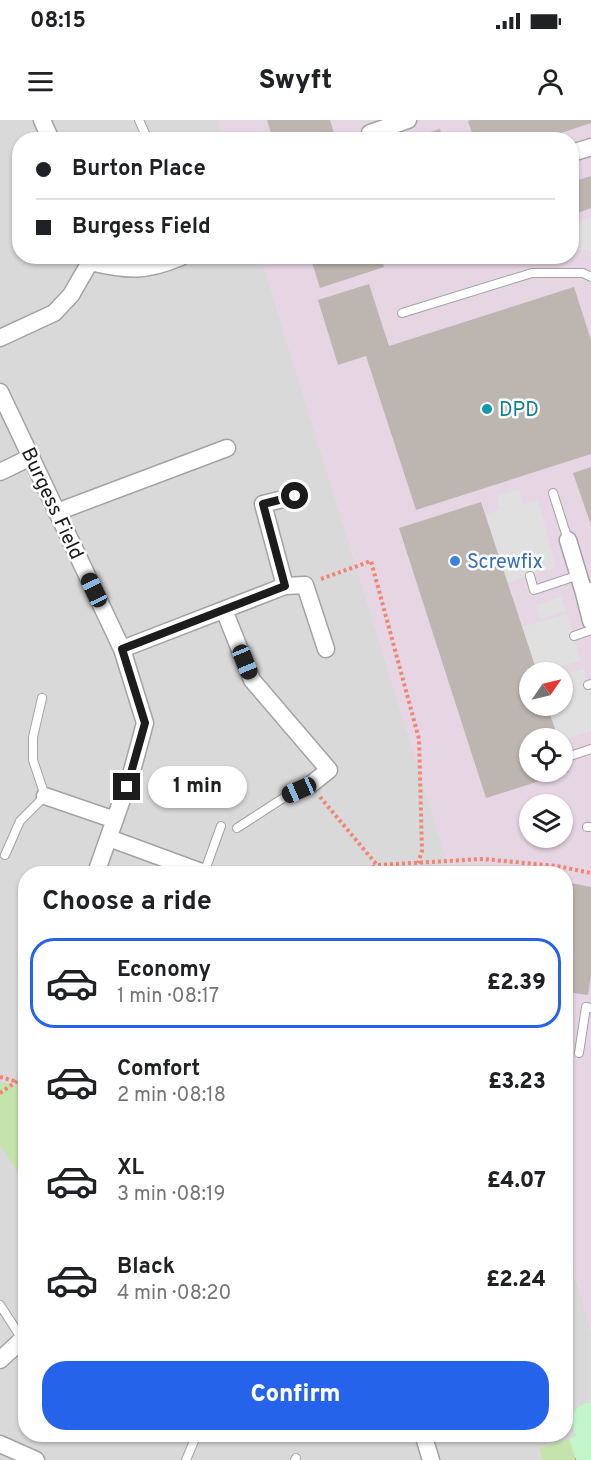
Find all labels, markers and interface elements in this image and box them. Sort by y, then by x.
text: 08:15 [30,8,86,35]
text: Swyft [259,64,332,98]
icon: menu [24,65,57,98]
icon: person [534,65,567,98]
text: Burton Place [72,156,206,183]
text: Burgess Field [72,214,211,241]
place label: DPD [499,398,539,424]
marker: DPD [480,402,494,416]
street label: Burgess Field [14,444,88,564]
route start [281,482,308,509]
place label: Screwfix [467,550,543,576]
marker: Screwfix [448,554,462,568]
car [78,570,110,610]
car [230,642,260,682]
north arrow [519,662,573,716]
map controls [519,662,573,848]
button: locate [519,728,573,782]
callout: 1 min [148,766,247,808]
route end [113,773,140,800]
text: 1 min [173,774,222,800]
car [279,774,319,806]
button: layers [519,794,573,848]
text: Choose a ride [42,885,212,919]
icon: car [45,956,99,1010]
text: Economy [117,957,211,984]
text: £2.39 [487,970,546,997]
text: 1 min · 08:17 [117,984,219,1010]
icon: car [45,1055,99,1109]
text: Comfort [117,1056,200,1083]
text: £3.23 [488,1069,546,1096]
text: 2 min · 08:18 [117,1083,226,1109]
icon: car [45,1154,99,1208]
text: XL [117,1155,144,1182]
text: £4.07 [487,1168,546,1195]
text: 3 min · 08:19 [117,1182,225,1208]
icon: car [45,1253,99,1307]
text: Black [117,1254,175,1281]
text: £2.24 [486,1267,546,1294]
text: 4 min · 08:20 [117,1281,231,1307]
button: Confirm [42,1361,549,1430]

